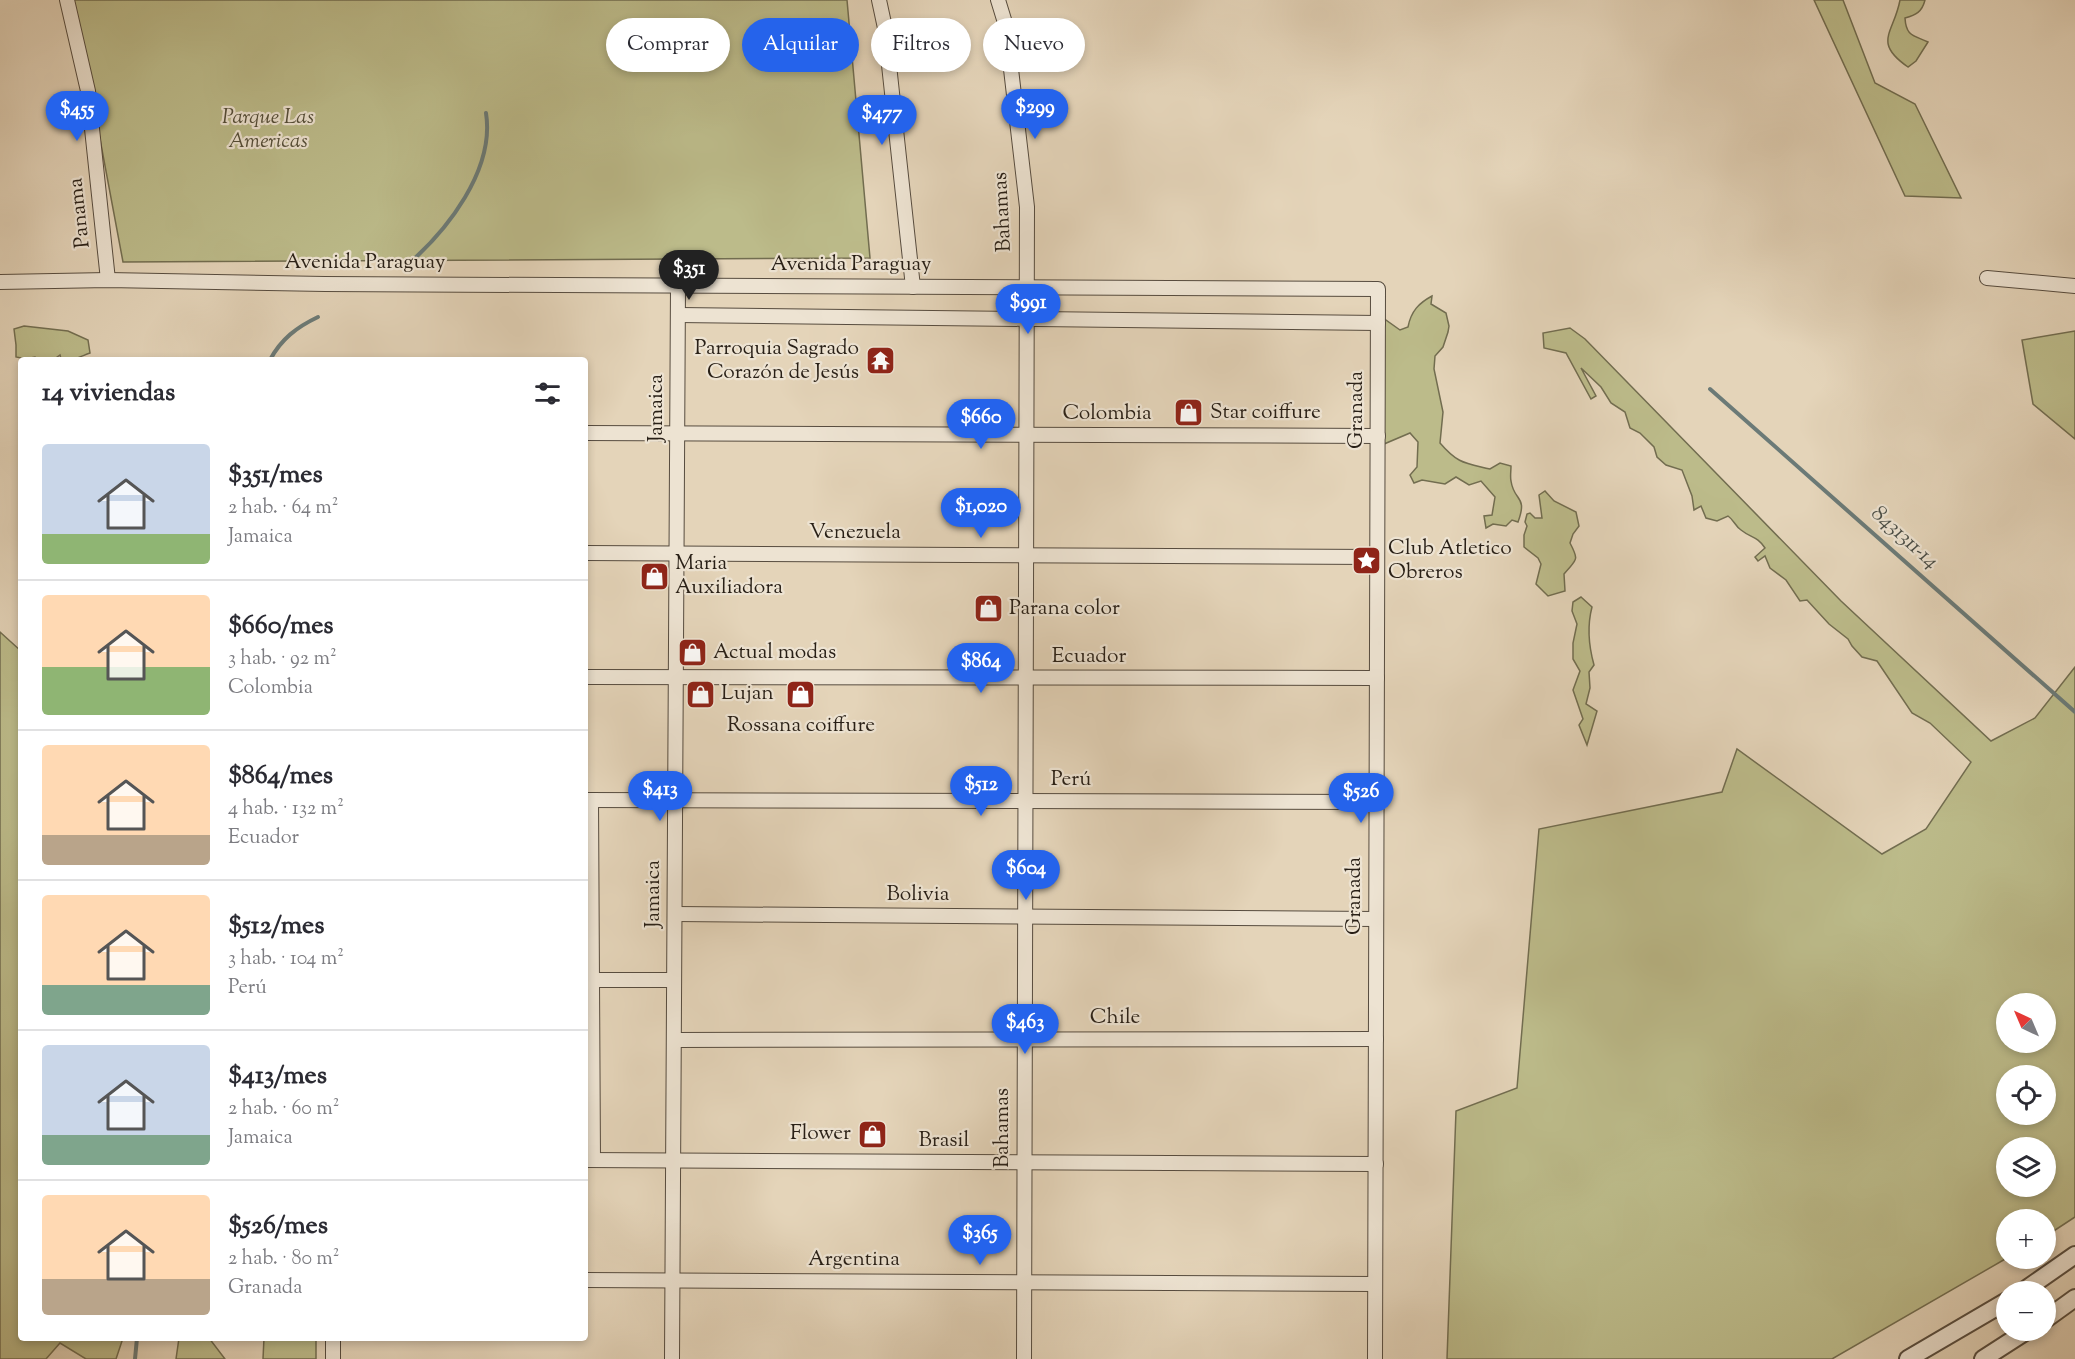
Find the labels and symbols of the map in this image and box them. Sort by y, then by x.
pin: $299 [999,89,1071,140]
pin: $455 [41,91,113,142]
pin: $477 [846,95,918,146]
park label: Parque Las Americas [222,103,314,157]
street label: Bahamas [986,171,1020,253]
street label: Panama [61,176,99,250]
street label: Avenida Paraguay [285,248,446,278]
pin: $351 [653,250,725,301]
street label: Avenida Paraguay [771,250,932,280]
pin: $991 [992,284,1064,335]
place label: Parroquia Sagrado Corazón de Jesús [695,334,859,388]
temple icon: Parroquia Sagrado Corazón de Jesús [864,345,896,377]
street label: Granada [1342,371,1372,449]
street label: Jamaica [642,374,672,443]
shop icon: Star coiffure [1173,397,1205,429]
place label: Star coiffure [1210,398,1321,428]
pin: $660 [945,399,1017,450]
street label: Colombia [1062,399,1152,429]
pin: $1,020 [932,488,1030,539]
water label: 8431311-14 [1863,499,1945,577]
street label: Venezuela [809,518,901,548]
place label: Club Atletico Obreros [1388,534,1512,588]
place icon: Club Atletico Obreros [1351,545,1383,577]
place label: Maria Auxiliadora [675,549,783,603]
shop icon: Maria Auxiliadora [638,560,670,592]
shop icon: Parana color [972,593,1004,625]
place label: Parana color [1009,594,1120,624]
shop icon: Actual modas [676,637,708,669]
place label: Actual modas [713,638,836,668]
street label: Ecuador [1052,642,1126,672]
pin: $864 [945,643,1017,694]
shop icon: Lujan [684,678,716,710]
place label: Lujan [721,679,774,709]
shop icon: Rossana coiffure [785,679,817,711]
place label: Rossana coiffure [727,711,875,741]
street label: Perú [1051,765,1091,795]
pin: $512 [945,766,1017,817]
pin: $413 [624,771,696,822]
pin: $526 [1325,773,1397,824]
pin: $604 [990,850,1062,901]
street label: Granada [1340,857,1370,935]
street label: Jamaica [639,860,669,929]
street label: Bolivia [887,880,950,910]
north arrow [1996,993,2056,1053]
street label: Chile [1090,1003,1140,1033]
pin: $463 [989,1004,1061,1055]
street label: Bahamas [988,1088,1018,1168]
shop icon: Flower [856,1118,888,1150]
place label: Flower [790,1119,851,1149]
street label: Brasil [919,1126,970,1156]
pin: $365 [944,1215,1016,1266]
street label: Argentina [808,1245,900,1275]

